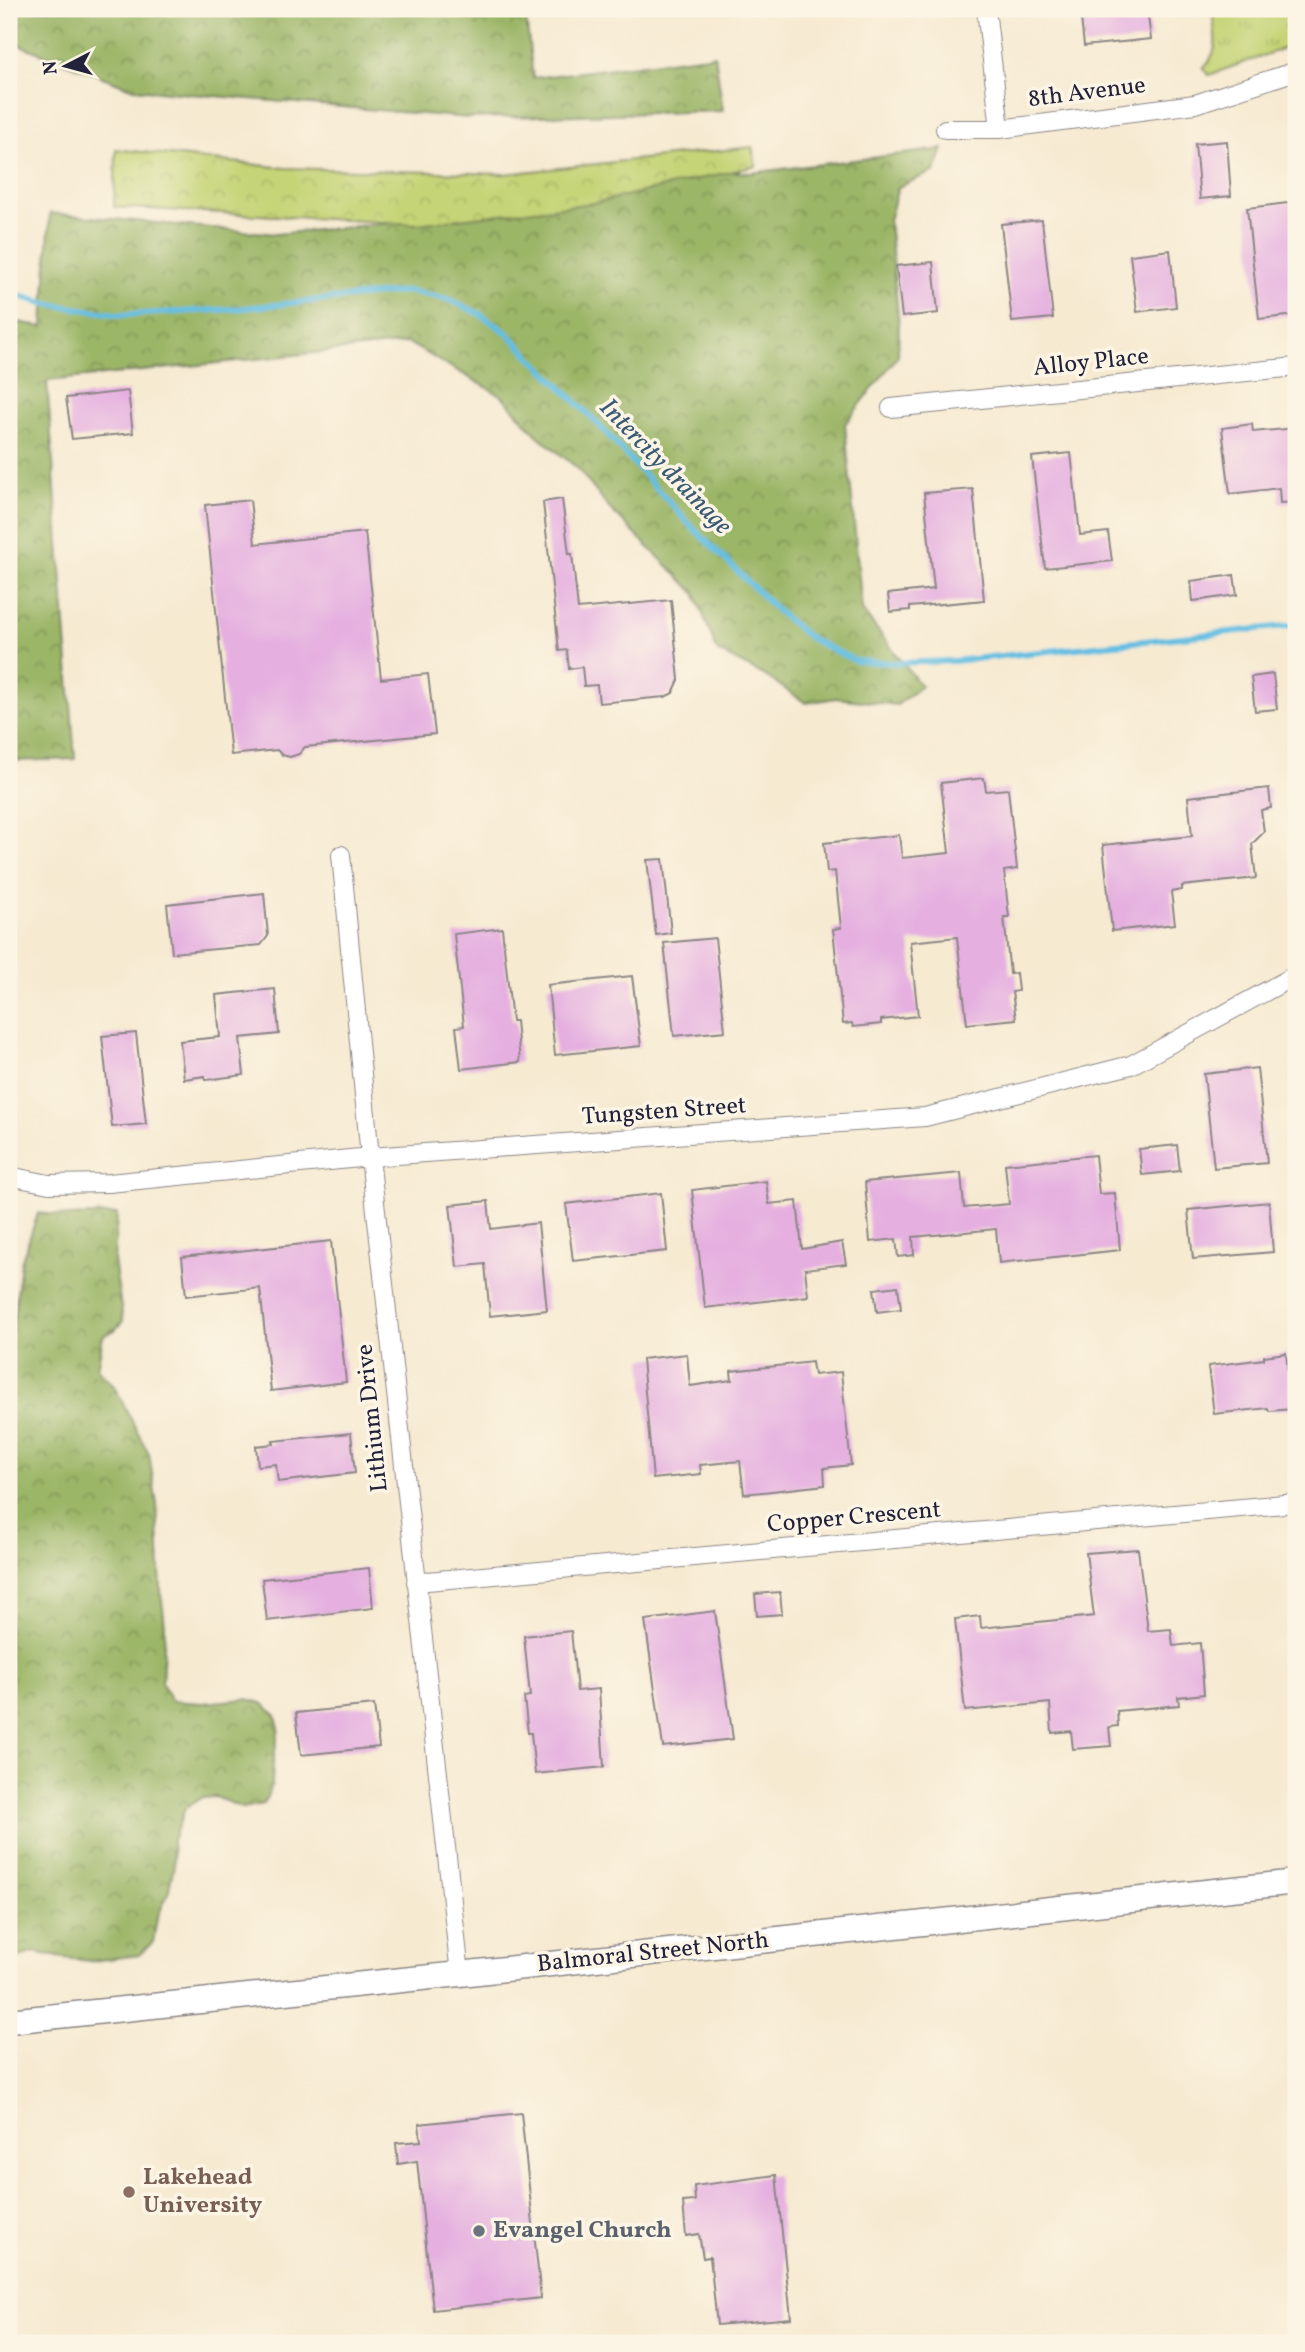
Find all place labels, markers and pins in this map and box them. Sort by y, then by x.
place label: Lakehead University [143,2161,263,2223]
marker: Lakehead University [121,2184,137,2200]
place label: Evangel Church [493,2214,672,2248]
marker: Evangel Church [471,2223,487,2239]

